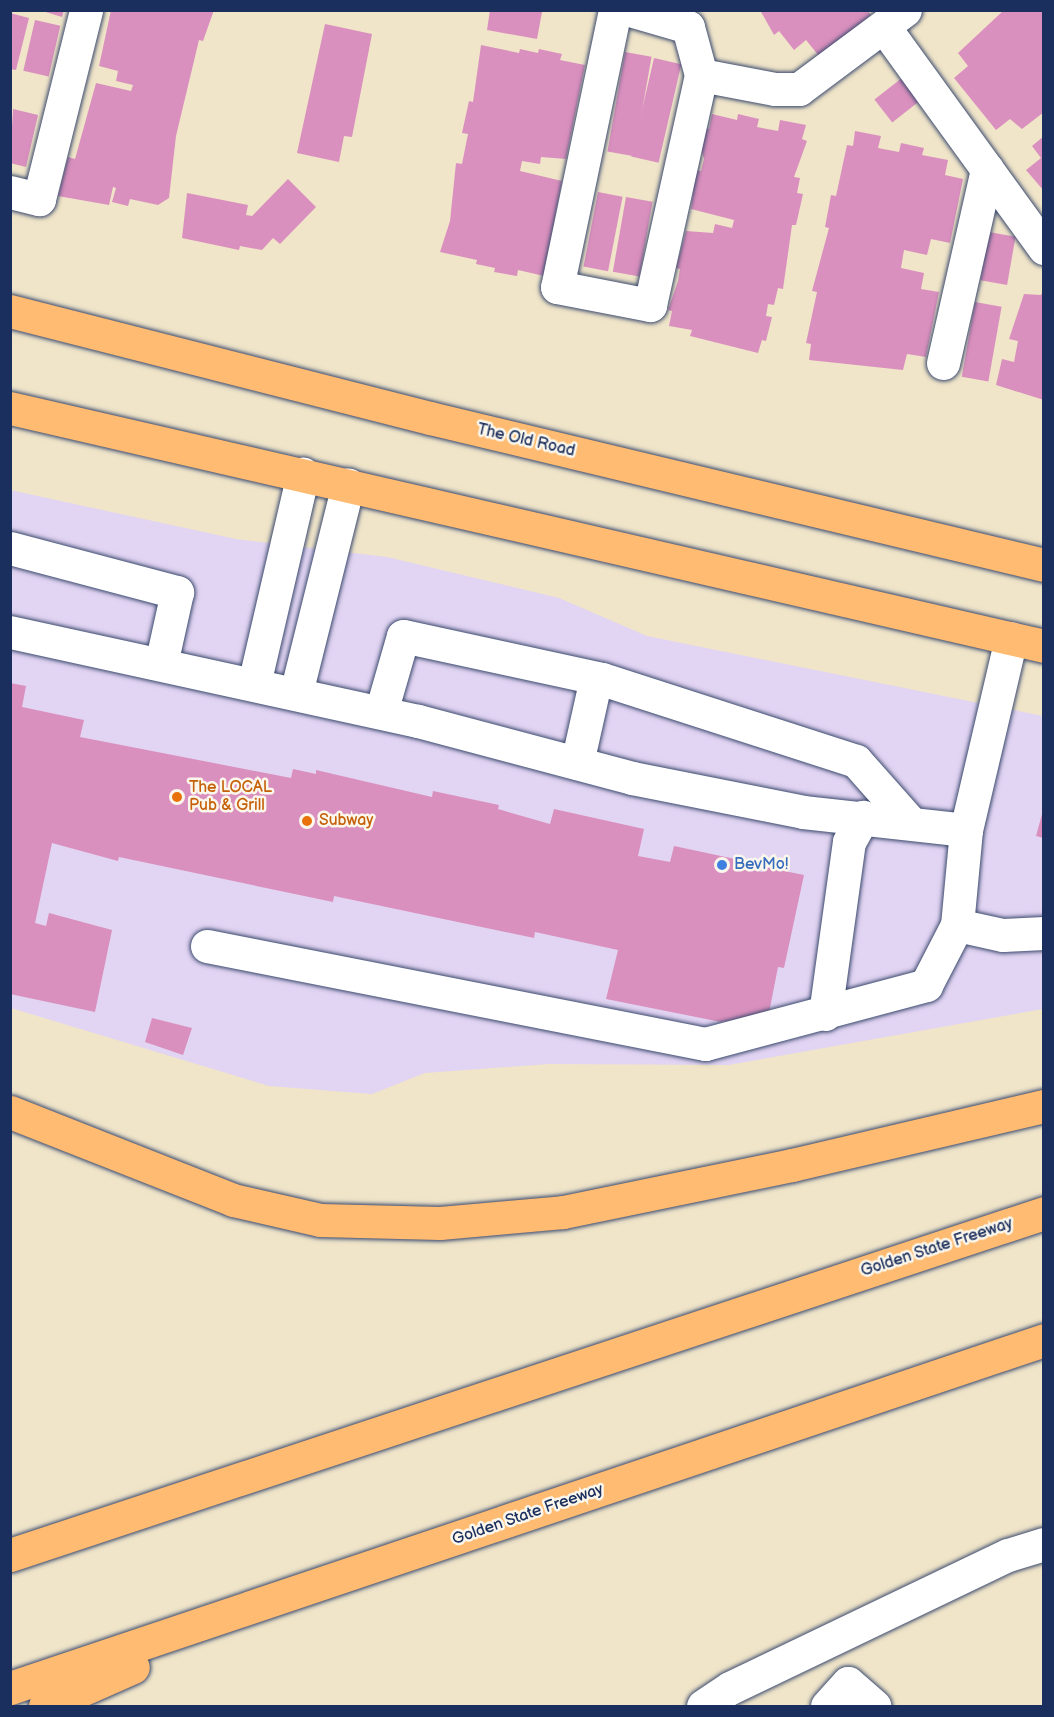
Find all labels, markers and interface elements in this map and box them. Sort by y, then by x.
street label: The Old Road [475,420,577,462]
place label: The LOCAL Pub & Grill [189,778,272,816]
marker: The LOCAL Pub & Grill [170,790,184,804]
place label: Subway [319,811,373,831]
marker: Subway [300,814,314,828]
place label: BevMo! [734,855,788,875]
marker: BevMo! [715,858,729,872]
street label: Golden State Freeway [859,1214,1015,1282]
street label: Golden State Freeway [450,1480,606,1550]

